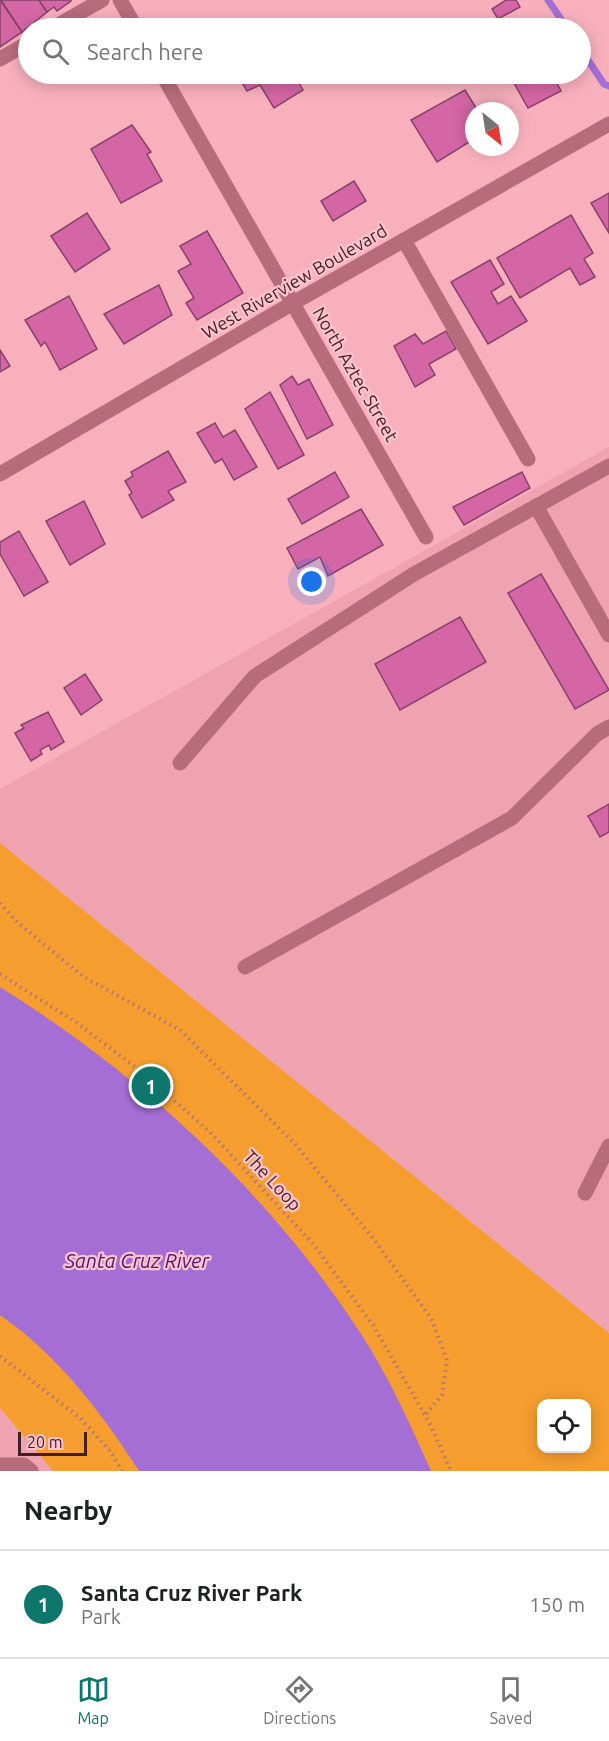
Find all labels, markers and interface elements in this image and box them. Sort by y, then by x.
search box [18,18,591,84]
icon: search [39,35,72,68]
text: Search here [87,39,203,64]
north arrow [465,102,519,156]
street label: West Riverview Boulevard [198,220,390,342]
street label: North Aztec Street [309,303,403,445]
your location [297,567,326,596]
pin: 1 [132,1064,170,1108]
street label: The Loop [240,1146,306,1214]
water label: Santa Cruz River [64,1249,210,1272]
map controls [537,1399,591,1453]
button: locate [537,1399,591,1453]
scale bar [18,1429,87,1456]
text: 20 m [27,1433,63,1451]
text: Nearby [24,1496,112,1525]
text: Santa Cruz River Park [81,1580,302,1605]
text: 1 [38,1593,49,1616]
text: 150 m [529,1593,585,1616]
text: Park [81,1605,121,1628]
tab: Map [77,1673,110,1727]
tab: Directions [263,1673,336,1727]
tab: Saved [490,1673,532,1727]

